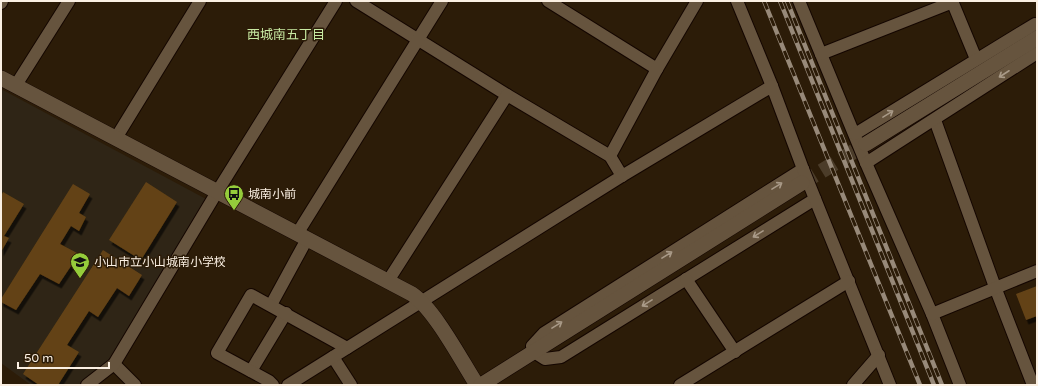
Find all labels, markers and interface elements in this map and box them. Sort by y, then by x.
district label: 西城南五丁目 [247,27,325,43]
one-way arrow [999,70,1010,78]
one-way arrow [882,109,894,117]
one-way arrow [771,181,782,190]
bus stop icon: 城南小前 [223,183,245,211]
place label: 城南小前 [248,187,296,201]
one-way arrow [753,230,764,238]
school or university icon: 小山市立小山城南小学校 [69,251,91,279]
one-way arrow [661,251,673,259]
place label: 小山市立小山城南小学校 [94,255,226,269]
one-way arrow [642,298,653,307]
one-way arrow [551,321,562,329]
scale bar [18,344,109,370]
text: 50 m [24,351,53,365]

